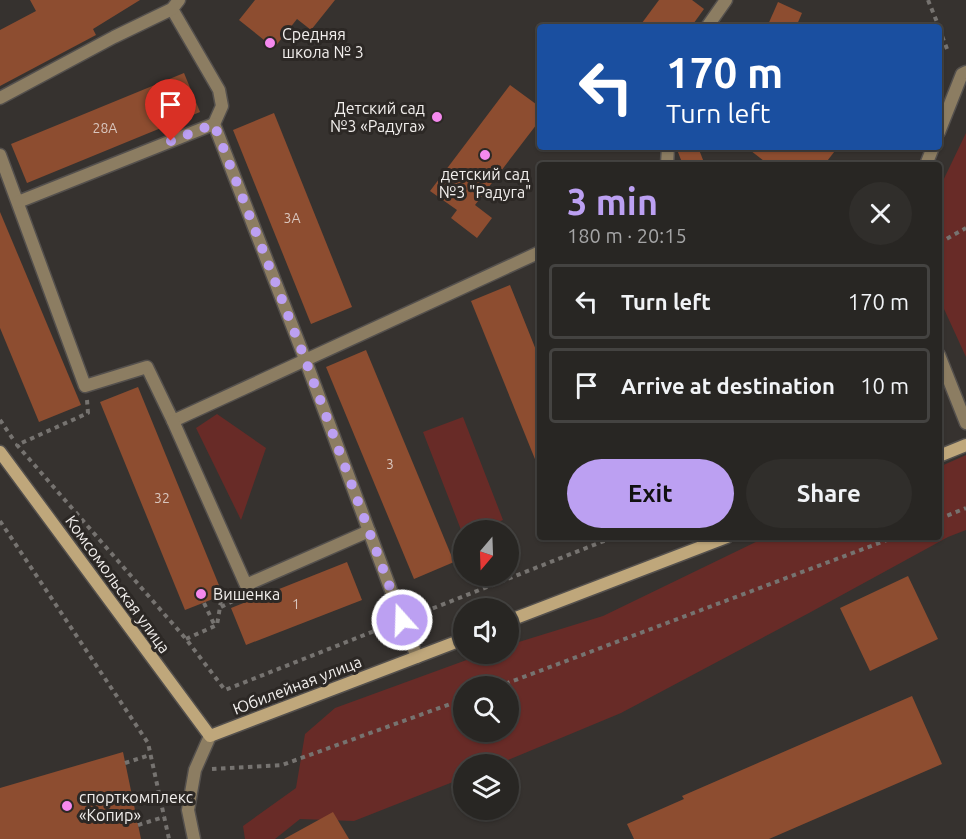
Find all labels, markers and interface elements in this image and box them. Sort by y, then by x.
place label: Средняя школа № 3 [282,25,364,61]
marker: Средняя школа № 3 [263,36,277,50]
icon: left [567,48,645,126]
text: 170 m [666,49,783,96]
pin [145,79,196,141]
icon: arrive [154,88,187,121]
text: Turn left [666,98,770,128]
place label: Детский сад №3 «Радуга» [330,99,425,135]
marker: Детский сад №3 «Радуга» [430,110,444,124]
house number: 28А [93,120,117,136]
marker: детский сад №3 "Радуга" [478,148,492,162]
place label: детский сад №3 "Радуга" [439,165,531,201]
text: 3 min [567,181,658,222]
button: close [849,182,912,245]
house number: 3А [284,210,301,226]
text: 180 m · 20:15 [567,224,687,247]
icon: left [570,285,603,318]
text: Turn left [621,289,711,314]
text: 170 m [848,289,909,314]
icon: arrive [570,369,603,402]
text: Arrive at destination [621,373,835,398]
text: 10 m [860,373,909,398]
house number: 3 [386,456,394,472]
button: Exit [567,459,734,528]
button: Share [746,459,912,528]
house number: 32 [154,490,170,506]
street label: Комсомольская улица [62,512,174,656]
north arrow [453,520,519,586]
map controls [453,520,519,820]
place label: Вишенка [213,585,280,603]
marker: Вишенка [194,587,208,601]
position arrow [370,588,434,652]
house number: 1 [292,596,300,612]
button: sound [453,598,519,664]
street label: Юбилейная улица [230,652,364,718]
button: search [453,676,519,742]
button: layers [453,754,519,820]
place label: спорткомплекс «Копир» [79,788,194,824]
marker: спорткомплекс «Копир» [60,799,74,813]

